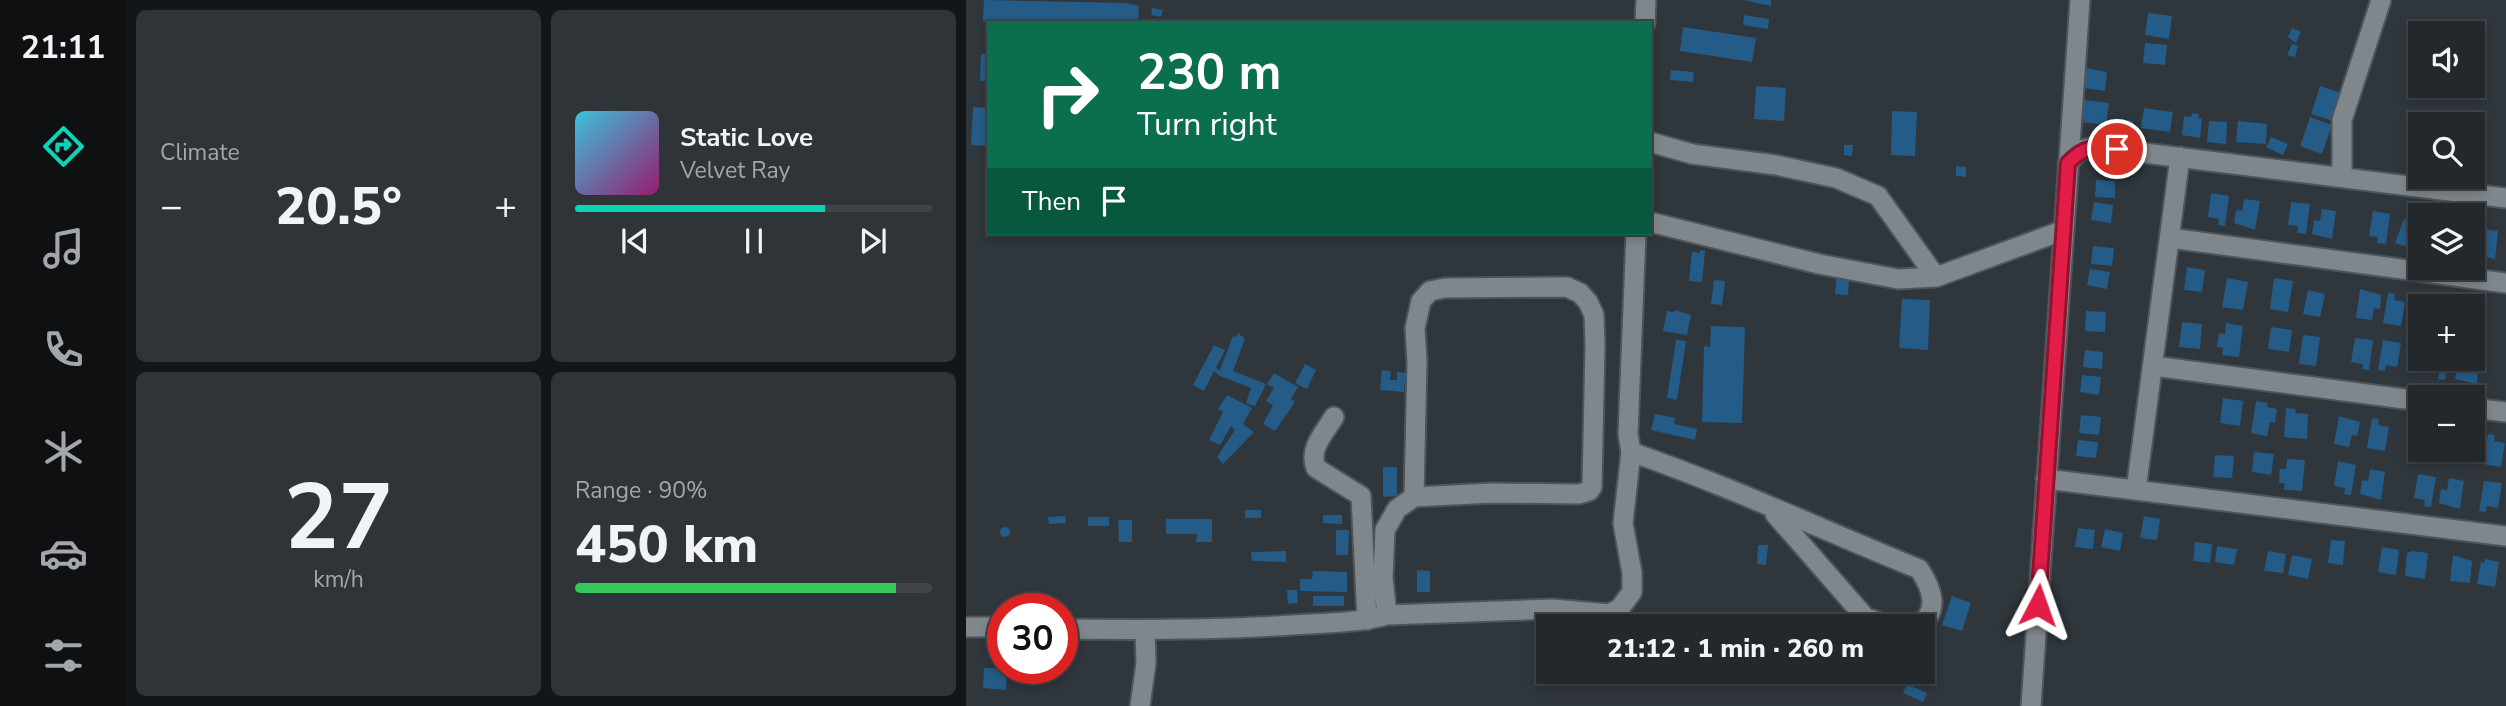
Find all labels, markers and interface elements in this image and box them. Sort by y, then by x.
map controls [2408,21,2485,462]
button: sound [2408,21,2485,98]
text: 21:11 [21,26,105,69]
text: 230 m [1137,39,1281,106]
icon: right [1022,49,1113,140]
text: Turn right [1137,103,1277,146]
button: search [2408,112,2485,189]
pin [2087,119,2147,179]
text: Static Love [680,120,813,155]
icon: directions [39,122,88,171]
icon: arrive [2098,130,2136,168]
text: Climate [160,137,240,168]
text: Velvet Ray [680,155,790,186]
text: 20.5° [275,171,402,242]
text: − [160,181,183,232]
text: + [494,181,517,232]
icon: arrive [1095,182,1133,220]
text: Then [1022,184,1081,219]
button: layers [2408,203,2485,280]
icon: previous [616,222,654,260]
icon: pause [735,222,773,260]
icon: next [854,222,892,260]
icon: music [39,224,88,273]
button: + [2408,294,2485,371]
icon: phone [39,325,88,374]
button: − [2408,385,2485,462]
icon: climate [39,427,88,476]
text: 27 [284,456,393,580]
text: Range · 90% [575,475,707,506]
text: 450 km [575,509,758,580]
icon: car [39,529,88,578]
text: km/h [313,564,364,595]
position arrow [2001,568,2075,642]
speed limit sign: 30 [987,593,1078,684]
icon: filters [39,631,88,680]
text: 21:12 · 1 min · 260 m [1607,631,1864,666]

